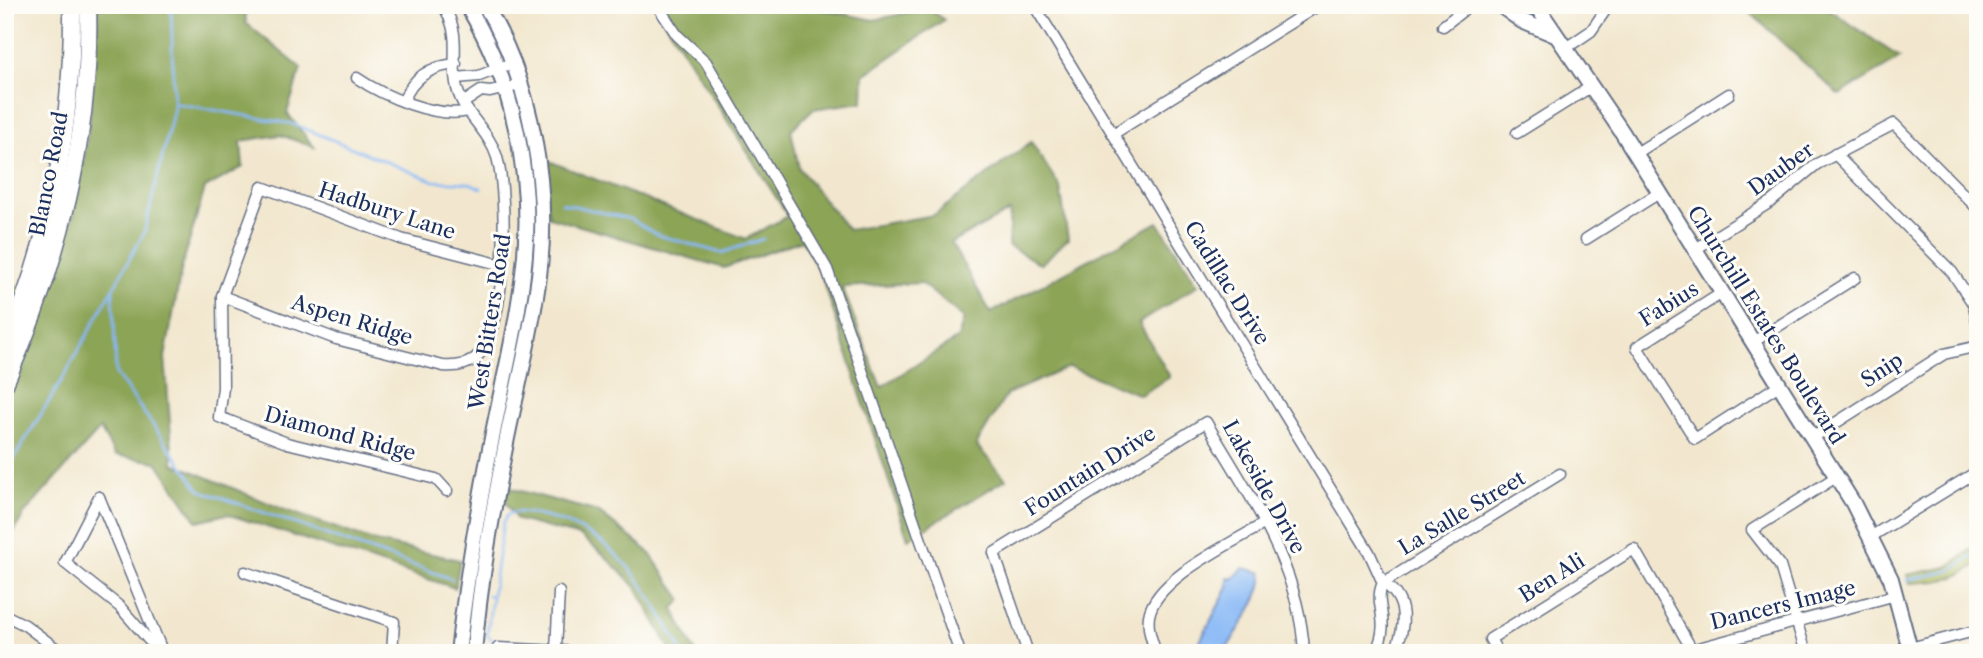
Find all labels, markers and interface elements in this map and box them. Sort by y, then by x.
street label: Blanco Road [24,109,73,238]
street label: Dauber [1743,137,1818,201]
street label: Hadbury Lane [316,177,459,244]
street label: Churchill Estates Boulevard [1683,201,1850,449]
street label: Cadillac Drive [1179,216,1275,349]
street label: West Bitters Road [463,232,516,413]
street label: Fabius [1634,276,1703,331]
street label: Aspen Ridge [288,289,416,350]
street label: Snip [1856,347,1907,392]
street label: Diamond Ridge [262,401,419,466]
street label: Lakeside Drive [1218,416,1311,558]
street label: Fountain Drive [1020,420,1160,521]
street label: La Salle Street [1394,465,1530,560]
street label: Ben Ali [1514,548,1589,607]
street label: Dancers Image [1708,574,1858,635]

